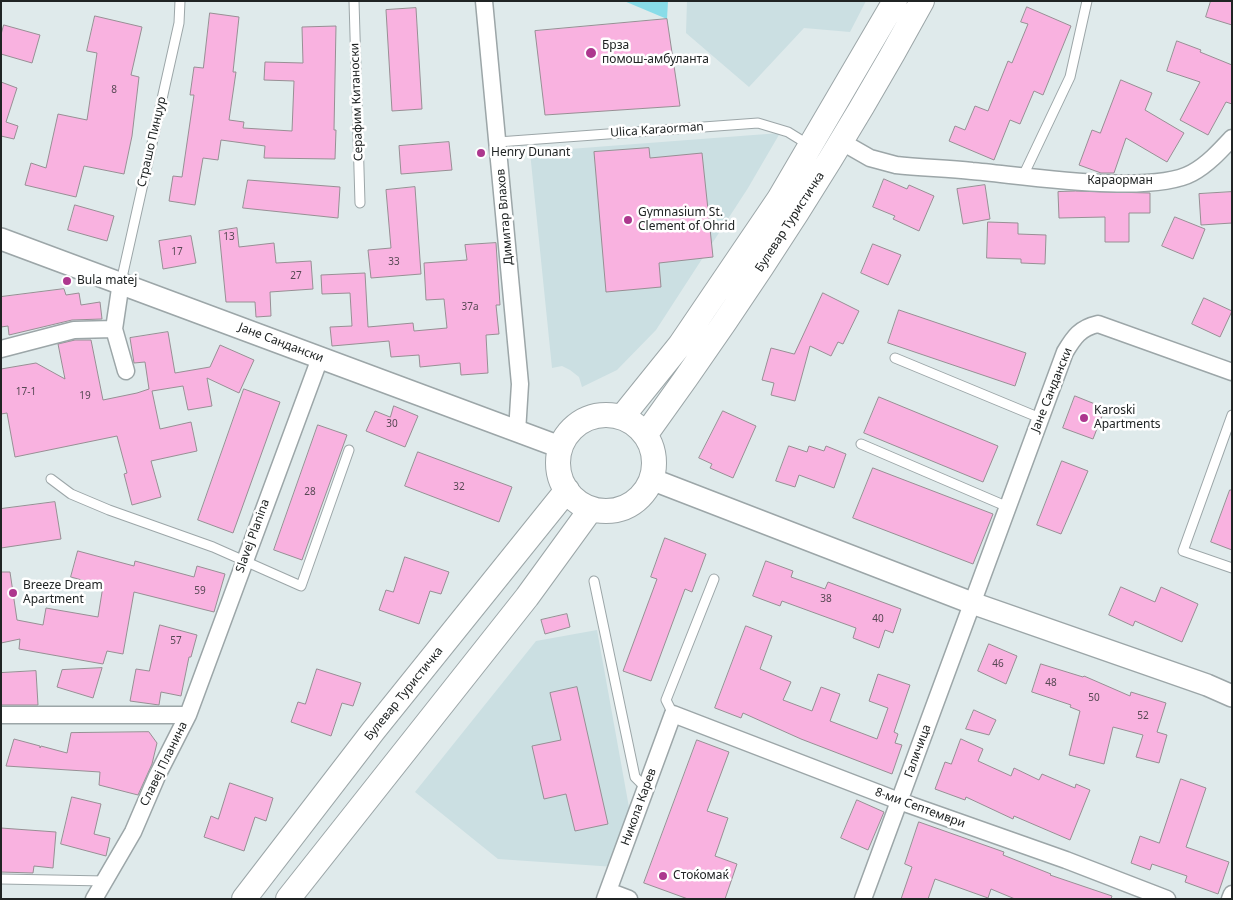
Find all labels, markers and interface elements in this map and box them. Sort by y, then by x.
place label: Брза помош-амбуланта [602,39,709,67]
street label: Серафим Китаноски [348,43,366,161]
marker: Брза помош-амбуланта [584,46,598,60]
house number: 8 [111,84,117,96]
street label: Страшо Пинџур [135,95,169,189]
street label: Ulica Karaorman [610,120,704,140]
place label: Henry Dunant [491,146,570,160]
marker: Henry Dunant [475,147,487,159]
street label: Димитар Влахов [494,168,516,266]
street label: Булевар Туристичка [752,169,828,275]
street label: Караорман [1087,174,1153,188]
place label: Gymnasium St. Clement of Ohrid [638,206,735,234]
marker: Gymnasium St. Clement of Ohrid [622,214,634,226]
house number: 13 [223,231,235,243]
house number: 17 [171,246,183,258]
house number: 33 [388,256,400,268]
house number: 27 [290,270,302,282]
place label: Bula matej [77,274,137,288]
marker: Bula matej [61,275,73,287]
house number: 37a [461,301,479,313]
street label: Јане Сандански [236,320,326,366]
street label: Јане Сандански [1028,346,1076,434]
house number: 17-1 [16,386,36,398]
house number: 19 [79,390,91,402]
place label: Karoski Apartments [1094,404,1161,432]
marker: Karoski Apartments [1078,412,1090,424]
house number: 30 [386,418,398,430]
house number: 32 [453,481,465,493]
house number: 28 [304,486,316,498]
street label: Slavej Planina [233,497,273,575]
place label: Breeze Dream Apartment [23,579,103,607]
house number: 59 [194,585,206,597]
marker: Breeze Dream Apartment [7,587,19,599]
house number: 38 [820,593,832,605]
house number: 40 [872,613,884,625]
house number: 57 [170,635,182,647]
street label: Булевар Туристичка [362,644,446,744]
house number: 46 [992,658,1004,670]
house number: 48 [1045,677,1057,689]
house number: 50 [1088,692,1100,704]
house number: 52 [1137,710,1149,722]
street label: Славеј Планина [137,719,191,809]
street label: Галичица [902,723,934,779]
street label: Никола Карев [618,766,660,848]
street label: 8-ми Септември [873,785,967,831]
place label: Стоќомаќ [673,869,729,883]
marker: Стоќомаќ [657,870,669,882]

